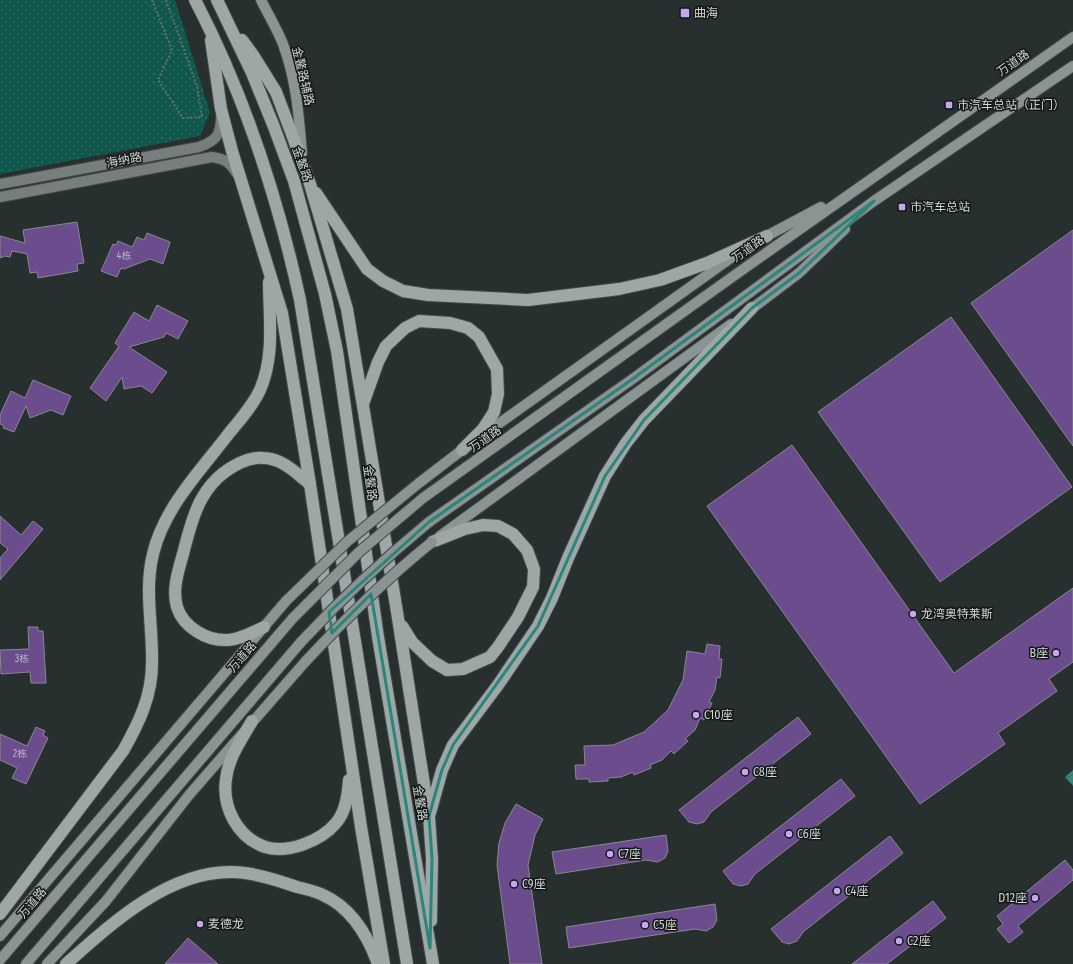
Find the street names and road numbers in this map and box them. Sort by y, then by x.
street label: 金鳌路辅路 [289,45,317,107]
street label: 万道路 [994,47,1032,79]
street label: 金鳌路 [290,145,314,183]
street label: 海纳路 [105,150,143,170]
street label: 万道路 [729,233,767,265]
street label: 万道路 [466,423,504,455]
street label: 金鳌路 [361,464,379,502]
street label: 万道路 [225,639,259,675]
street label: 金鳌路 [410,784,430,822]
street label: 万道路 [15,885,49,921]

